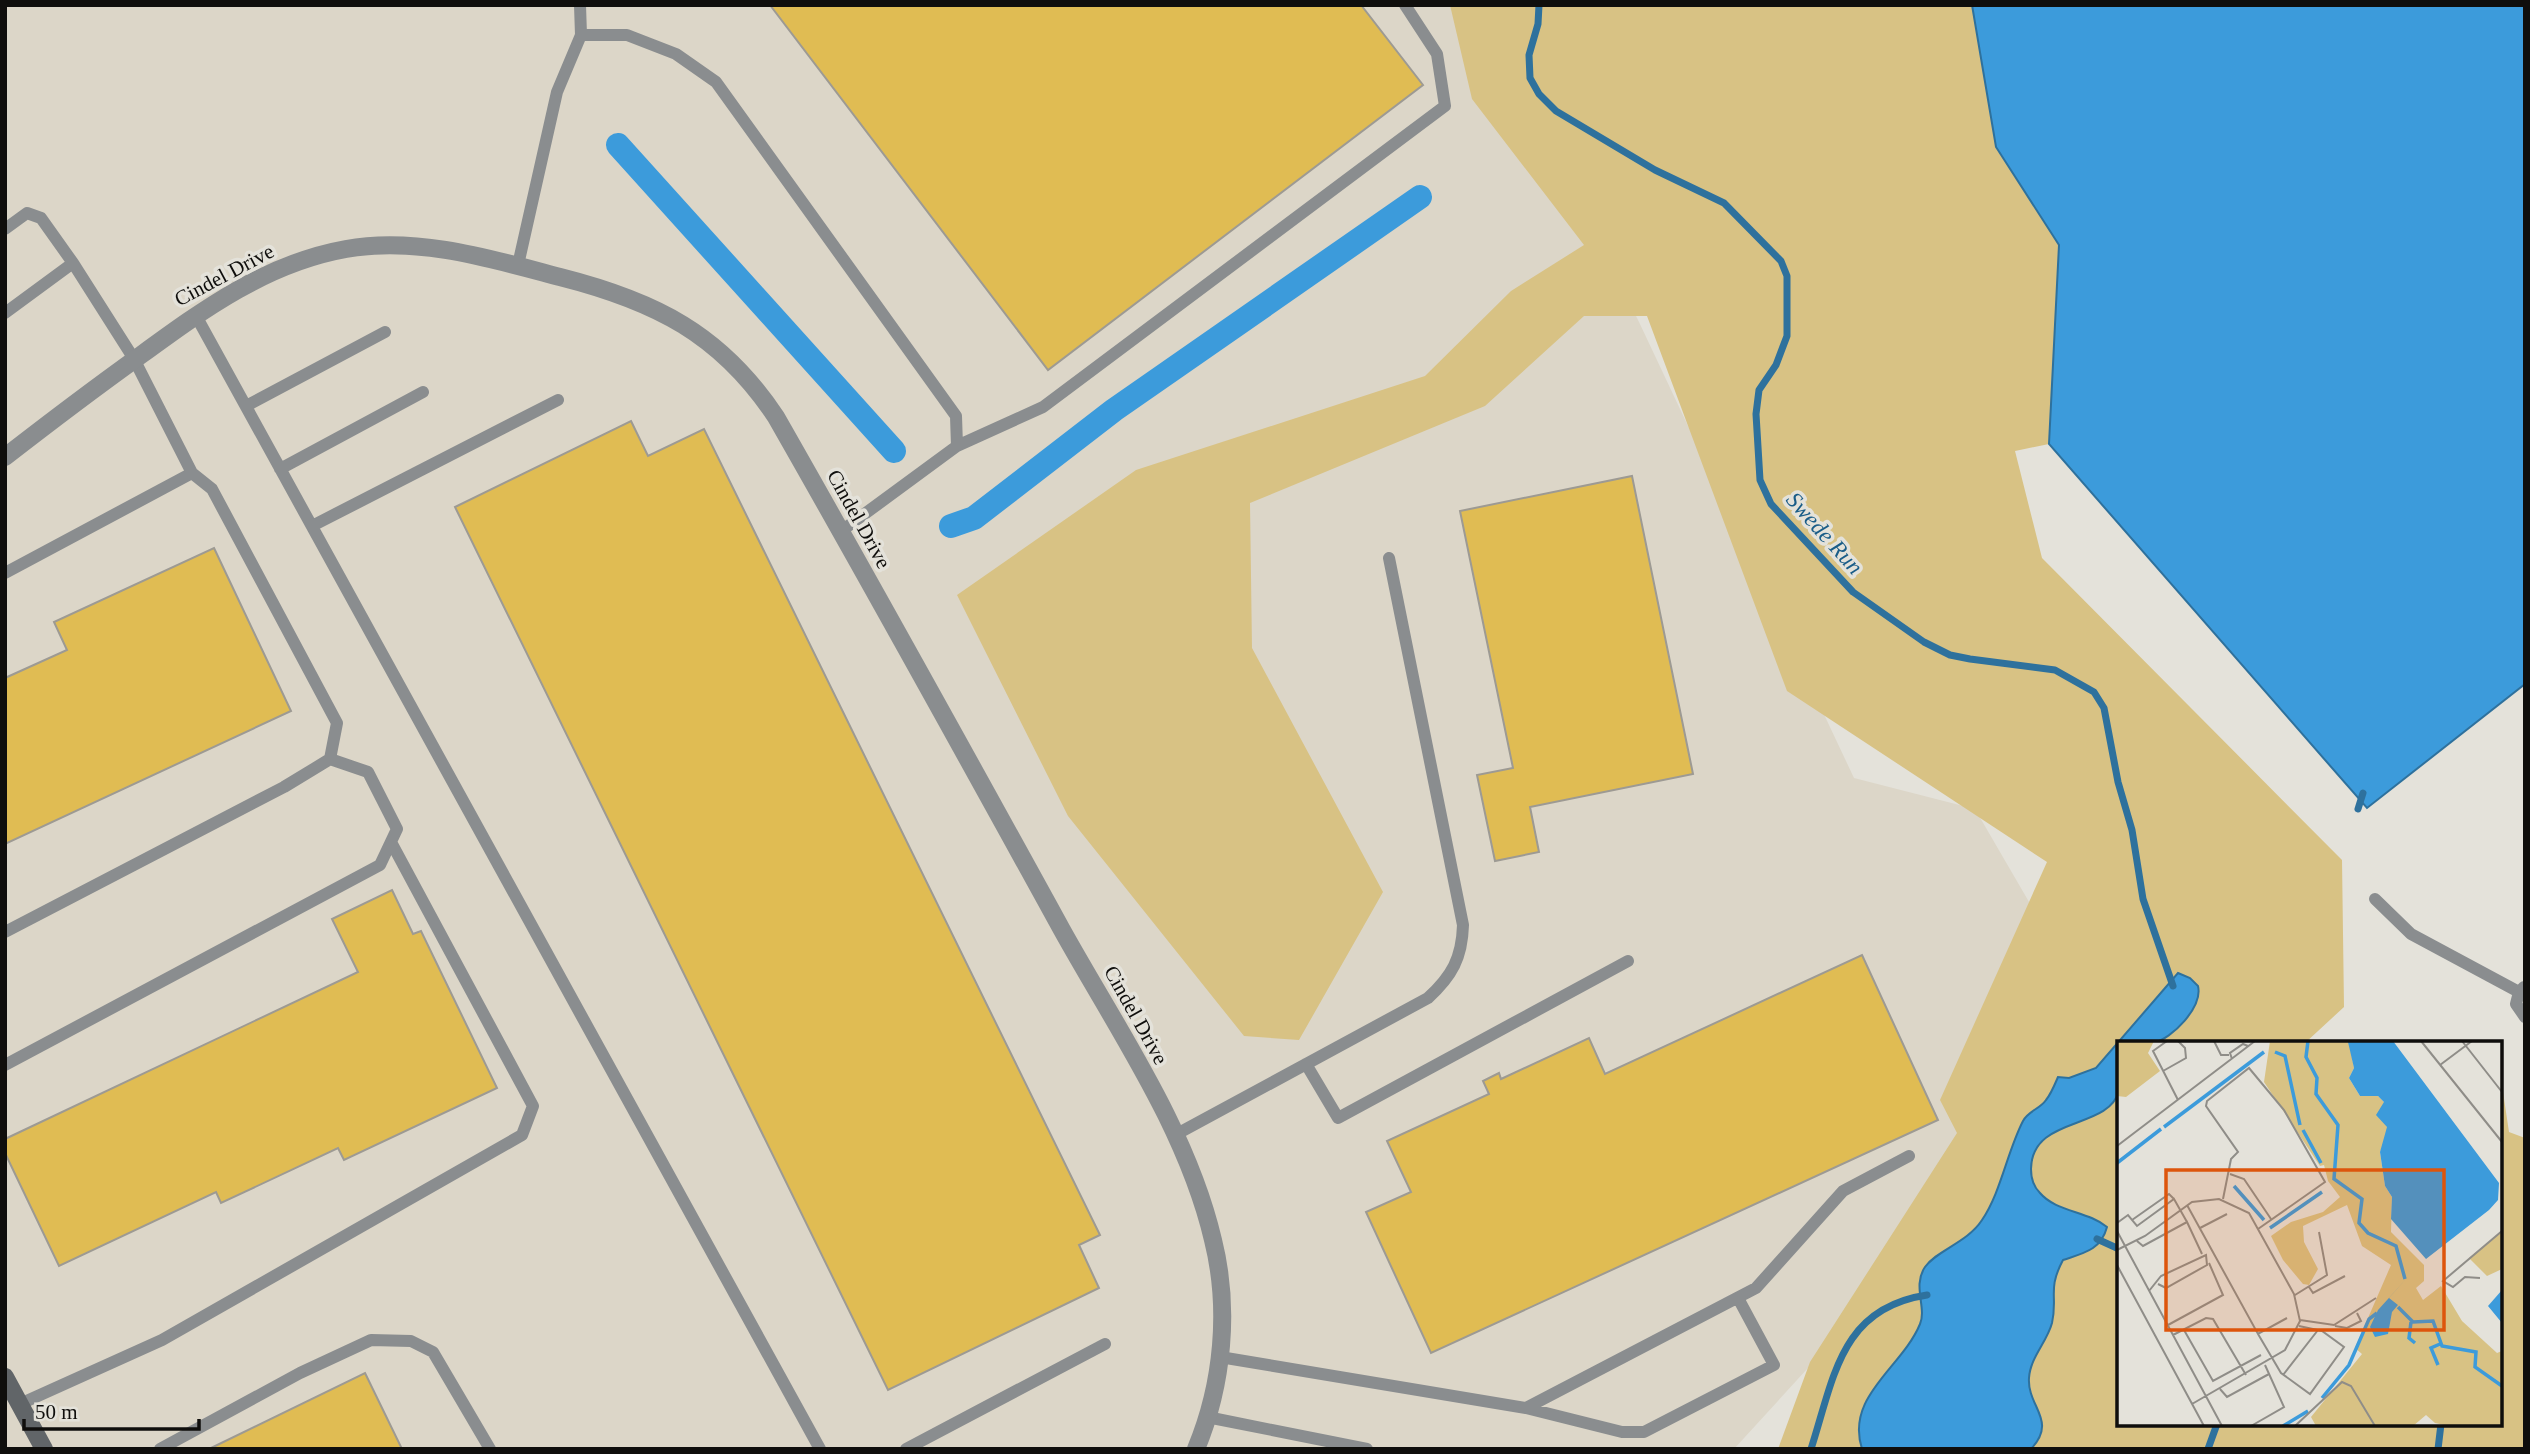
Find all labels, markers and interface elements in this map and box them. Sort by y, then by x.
street label: Cindel Drive [170,239,278,311]
street label: Cindel Drive [822,465,896,573]
water label: Swede Run [1781,487,1868,579]
street label: Cindel Drive [1099,961,1173,1069]
inset map [2117,1041,2502,1426]
scale bar [24,1388,200,1432]
text: 50 m [35,1400,78,1424]

